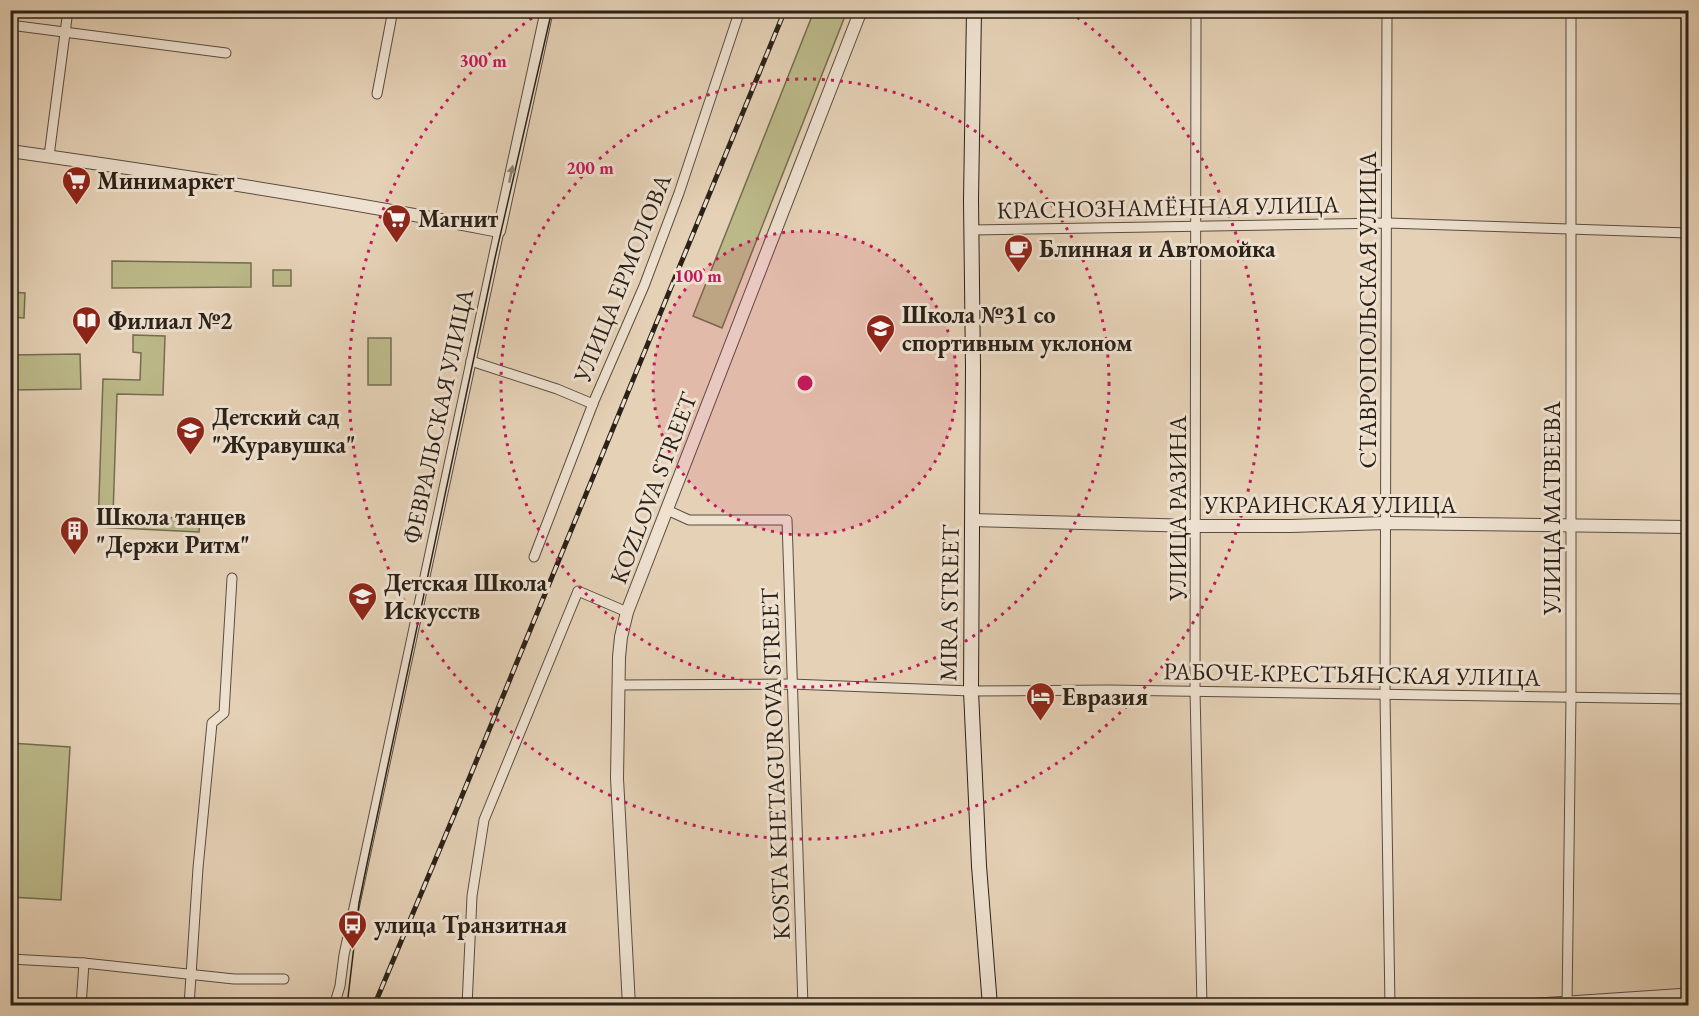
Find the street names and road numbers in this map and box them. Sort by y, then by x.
street label: СТАВРОПОЛЬСКАЯ УЛИЦА [1352,151,1383,469]
street label: УЛИЦА ЕРМОЛОВА [566,169,678,388]
street label: КРАСНОЗНАМЁННАЯ УЛИЦА [996,189,1340,225]
street label: ФЕВРАЛЬСКАЯ УЛИЦА [396,285,480,546]
street label: KOZLOVA STREET [602,387,704,588]
street label: УЛИЦА МАТВЕЕВА [1536,401,1567,616]
street label: УЛИЦА РАЗИНА [1162,415,1193,602]
street label: УКРАИНСКАЯ УЛИЦА [1202,489,1457,520]
street label: MIRA STREET [932,523,966,682]
street label: KOSTA KHETAGUROVA STREET [753,587,797,941]
street label: РАБОЧЕ-КРЕСТЬЯНСКАЯ УЛИЦА [1163,655,1541,693]

